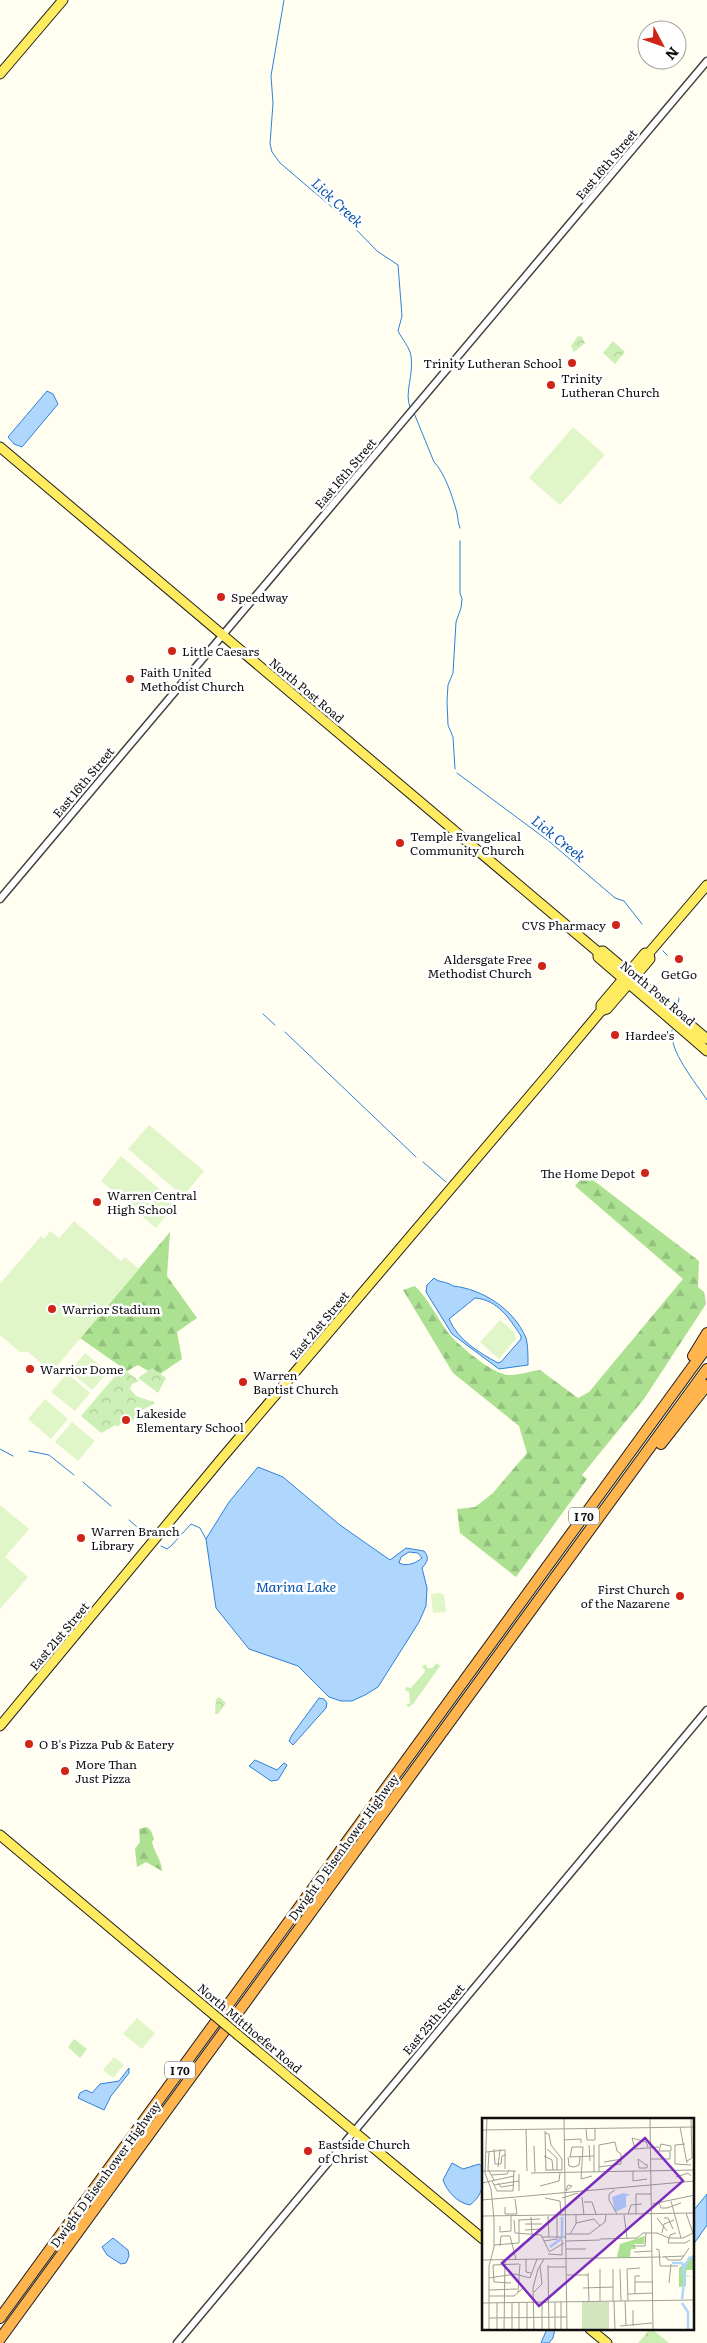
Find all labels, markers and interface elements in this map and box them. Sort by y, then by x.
north arrow [637,20,687,70]
text: N [661,43,684,65]
street label: East 16th Street [571,125,641,203]
water label: Lick Creek [308,173,368,231]
place label: Trinity Lutheran School [423,354,562,372]
marker: Trinity Lutheran School [566,357,578,369]
place label: Trinity Lutheran Church [561,369,660,401]
marker: Trinity Lutheran Church [545,379,557,391]
street label: East 16th Street [310,434,380,512]
place label: Speedway [231,588,288,606]
marker: Speedway [215,591,227,603]
place label: Little Caesars [182,642,260,660]
marker: Little Caesars [166,645,178,657]
street label: North Post Road [266,653,349,727]
place label: Faith United Methodist Church [140,663,244,695]
marker: Faith United Methodist Church [124,673,136,685]
street label: East 16th Street [48,743,118,821]
water label: Lick Creek [528,810,590,866]
place label: Temple Evangelical Community Church [410,827,524,859]
marker: Temple Evangelical Community Church [394,837,406,849]
place label: CVS Pharmacy [522,916,606,934]
marker: CVS Pharmacy [610,919,622,931]
place label: Aldersgate Free Methodist Church [428,950,532,982]
marker: GetGo [673,953,685,965]
street label: North Post Road [617,956,700,1030]
marker: Aldersgate Free Methodist Church [536,960,548,972]
place label: GetGo [661,965,697,983]
place label: Hardee's [625,1026,675,1044]
marker: Hardee's [609,1029,621,1041]
place label: The Home Depot [540,1164,635,1182]
marker: The Home Depot [639,1167,651,1179]
place label: Warren Central High School [107,1186,197,1218]
marker: Warren Central High School [91,1196,103,1208]
street label: East 21st Street [285,1287,353,1363]
place label: Warrior Stadium [62,1300,161,1318]
marker: Warrior Stadium [46,1303,58,1315]
place label: Warrior Dome [40,1360,124,1378]
marker: Warrior Dome [24,1363,36,1375]
place label: Warren Baptist Church [253,1366,339,1398]
marker: Warren Baptist Church [237,1376,249,1388]
place label: Lakeside Elementary School [136,1404,244,1436]
marker: Lakeside Elementary School [120,1414,132,1426]
road number: I 70 [569,1508,599,1524]
place label: Warren Branch Library [91,1522,180,1554]
marker: Warren Branch Library [75,1532,87,1544]
water label: Marina Lake [256,1576,337,1596]
place label: First Church of the Nazarene [581,1580,670,1612]
marker: First Church of the Nazarene [674,1590,686,1602]
street label: East 21st Street [25,1598,93,1674]
place label: O B's Pizza Pub & Eatery [39,1735,174,1753]
marker: O B's Pizza Pub & Eatery [23,1738,35,1750]
place label: More Than Just Pizza [75,1755,137,1787]
marker: More Than Just Pizza [59,1765,71,1777]
street label: Dwight D Eisenhower Highway [283,1770,403,1924]
street label: North Mitthoefer Road [194,1979,307,2078]
street label: East 25th Street [398,1979,468,2059]
road number: I 70 [165,2062,195,2078]
street label: Dwight D Eisenhower Highway [45,2097,165,2251]
inset map [482,2118,694,2330]
place label: Eastside Church of Christ [318,2135,410,2167]
marker: Eastside Church of Christ [302,2145,314,2157]

